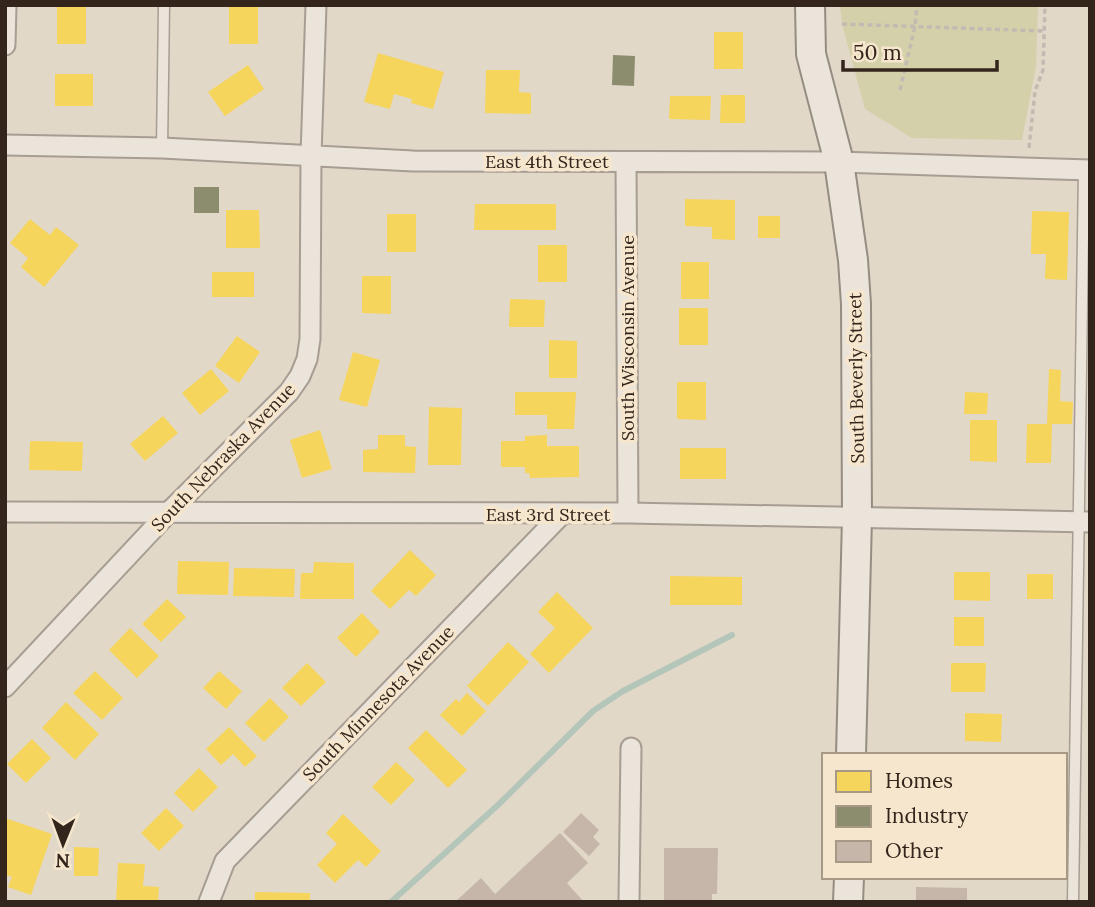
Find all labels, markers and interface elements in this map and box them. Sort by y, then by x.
scale bar [843,28,997,72]
text: 50 m [853,39,902,66]
street label: East 4th Street [485,150,609,173]
street label: South Wisconsin Avenue [616,235,639,441]
street label: South Beverly Street [843,292,869,464]
street label: South Nebraska Avenue [146,378,300,536]
street label: East 3rd Street [486,503,610,526]
street label: South Minnesota Avenue [297,620,459,786]
legend [822,753,1067,879]
text: Homes [885,767,953,794]
text: Industry [885,802,968,829]
north arrow [28,809,98,879]
text: Other [885,837,943,864]
text: N [55,849,70,873]

